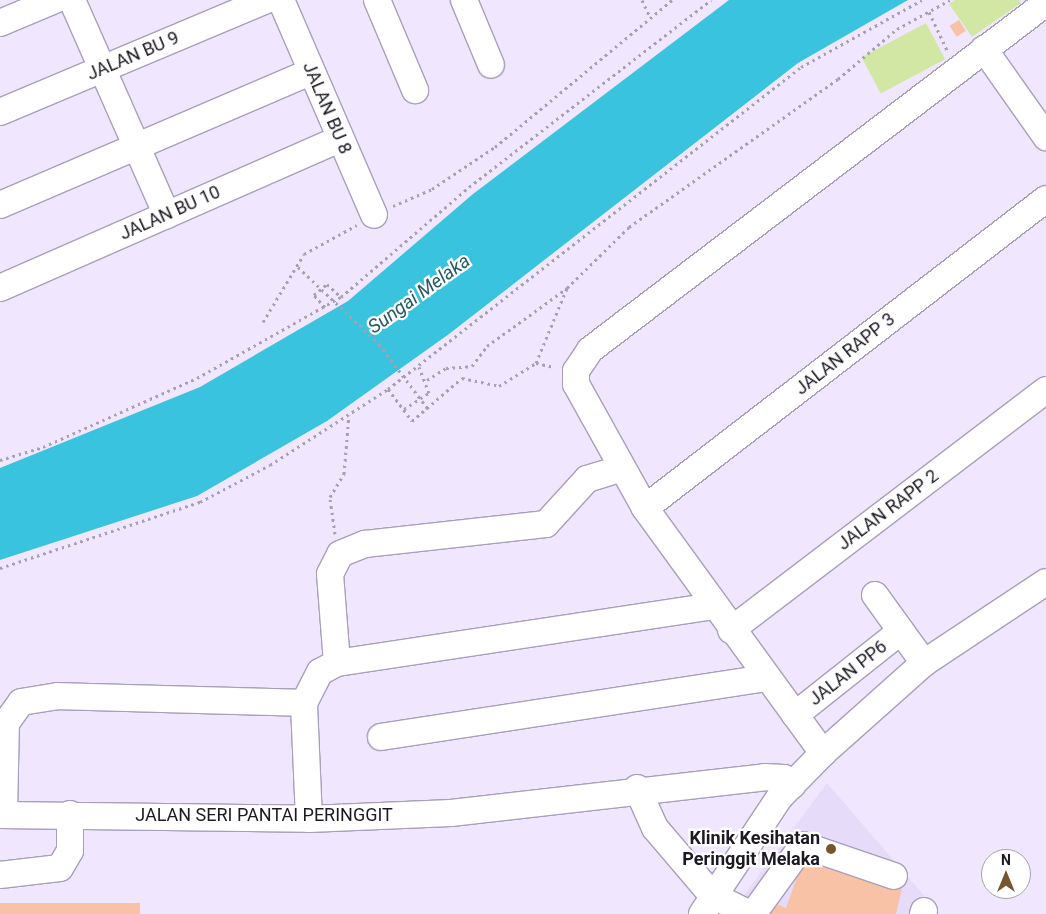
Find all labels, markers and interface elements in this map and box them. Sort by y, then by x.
street label: JALAN BU 9 [84,27,182,85]
street label: JALAN BU 8 [298,59,356,157]
street label: JALAN BU 10 [116,181,224,245]
water label: Sungai Melaka [364,249,474,339]
street label: JALAN RAPP 3 [791,308,899,400]
street label: JALAN RAPP 2 [833,465,943,555]
street label: JALAN PP6 [805,636,891,710]
street label: JALAN SERI PANTAI PERINGGIT [135,804,393,826]
place label: Klinik Kesihatan Peringgit Melaka [682,828,820,871]
marker: Klinik Kesihatan Peringgit Melaka [824,842,838,856]
north arrow [981,849,1031,899]
text: N [1001,852,1011,868]

